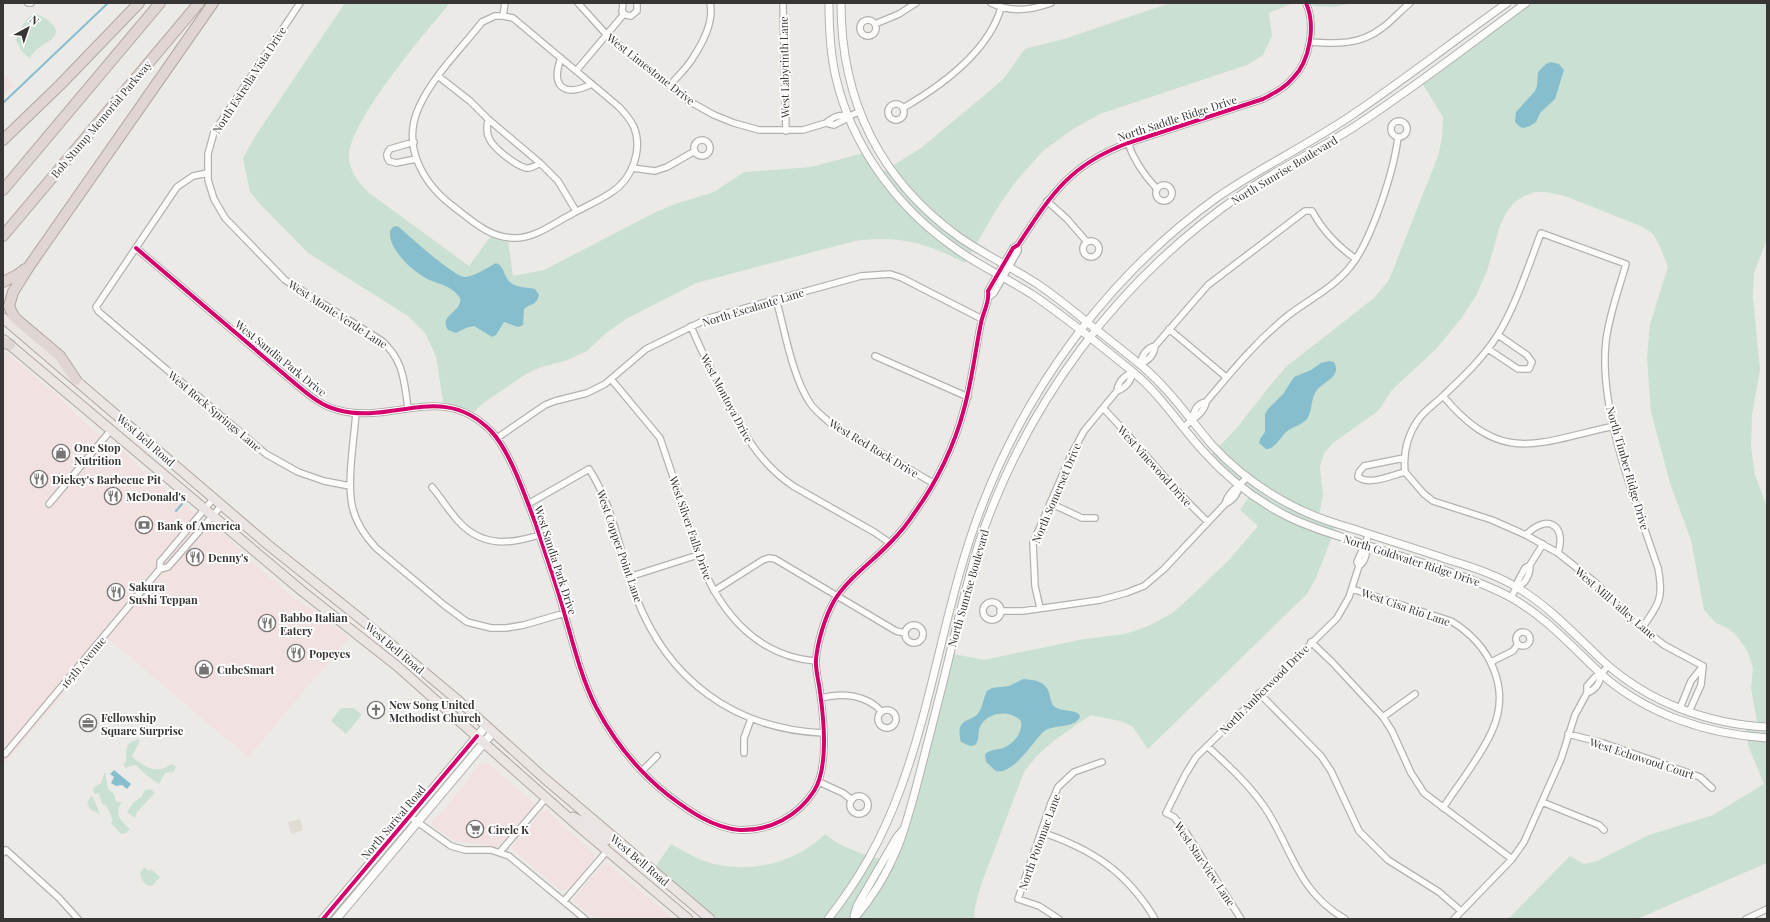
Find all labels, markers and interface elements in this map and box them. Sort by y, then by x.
north arrow [8,8,48,48]
text: N [27,12,43,28]
street label: West Labyrinth Lane [776,16,792,119]
street label: North Estrella Vista Drive [209,23,290,137]
street label: West Limestone Drive [603,29,698,108]
street label: Bob Stump Memorial Parkway [47,57,155,181]
street label: North Saddle Ridge Drive [1115,91,1239,144]
street label: North Sunrise Boulevard [1228,132,1340,208]
street label: West Monte Verde Lane [285,276,391,352]
street label: North Escalante Lane [700,284,806,330]
street label: West Sandia Park Drive [231,316,330,400]
street label: West Montoya Drive [697,350,757,445]
street label: West Rock Springs Lane [164,367,265,455]
street label: North Timber Ridge Drive [1603,404,1653,532]
street label: West Bell Road [113,410,179,470]
street label: West Red Rock Drive [826,415,922,481]
street label: West Vinewood Drive [1114,422,1196,510]
place label: One Stop Nutrition [74,440,121,468]
street label: North Somerset Drive [1028,440,1084,545]
shop icon: One Stop Nutrition [51,443,71,463]
restaurant icon: Dickey's Barbecue Pit [29,469,49,489]
place label: Dickey's Barbecue Pit [52,472,161,487]
street label: West Silver Falls Drive [666,473,716,582]
restaurant icon: McDonald's [103,486,123,506]
street label: West Copper Point Lane [593,487,646,605]
place label: McDonald's [126,489,186,504]
street label: West Sandia Park Drive [531,503,581,617]
bank icon: Bank of America [134,515,154,535]
place label: Bank of America [157,518,241,533]
street label: North Sunrise Boulevard [944,527,992,648]
street label: North Goldwater Ridge Drive [1342,531,1483,589]
restaurant icon: Denny's [185,547,205,567]
place label: Denny's [208,550,248,565]
street label: West Mill Valley Lane [1571,563,1660,643]
place label: Sakura Sushi Teppan [129,579,198,607]
restaurant icon: Sakura Sushi Teppan [106,582,126,602]
street label: West Cisa Rio Lane [1359,584,1453,629]
place label: Babbo Italian Eatery [280,610,348,638]
restaurant icon: Babbo Italian Eatery [257,613,277,633]
street label: West Bell Road [362,618,428,677]
street label: 165th Avenue [57,633,109,691]
street label: North Amberwood Drive [1216,641,1312,737]
restaurant icon: Popeyes [286,643,306,663]
place label: Popeyes [309,646,350,661]
shop icon: CubeSmart [194,659,214,679]
place label: CubeSmart [217,662,275,677]
place label: New Song United Methodist Church [389,697,481,725]
church icon: New Song United Methodist Church [366,700,386,720]
place label: Fellowship Square Surprise [101,710,184,738]
office icon: Fellowship Square Surprise [78,713,98,733]
street label: West Echowood Court [1587,734,1696,782]
street label: North Sarival Road [357,781,429,862]
street label: North Potomac Lane [1015,791,1064,892]
street label: West Star View Lane [1171,818,1239,910]
supermarket icon: Circle K [465,819,485,839]
place label: Circle K [488,822,529,837]
street label: West Bell Road [607,830,673,889]

